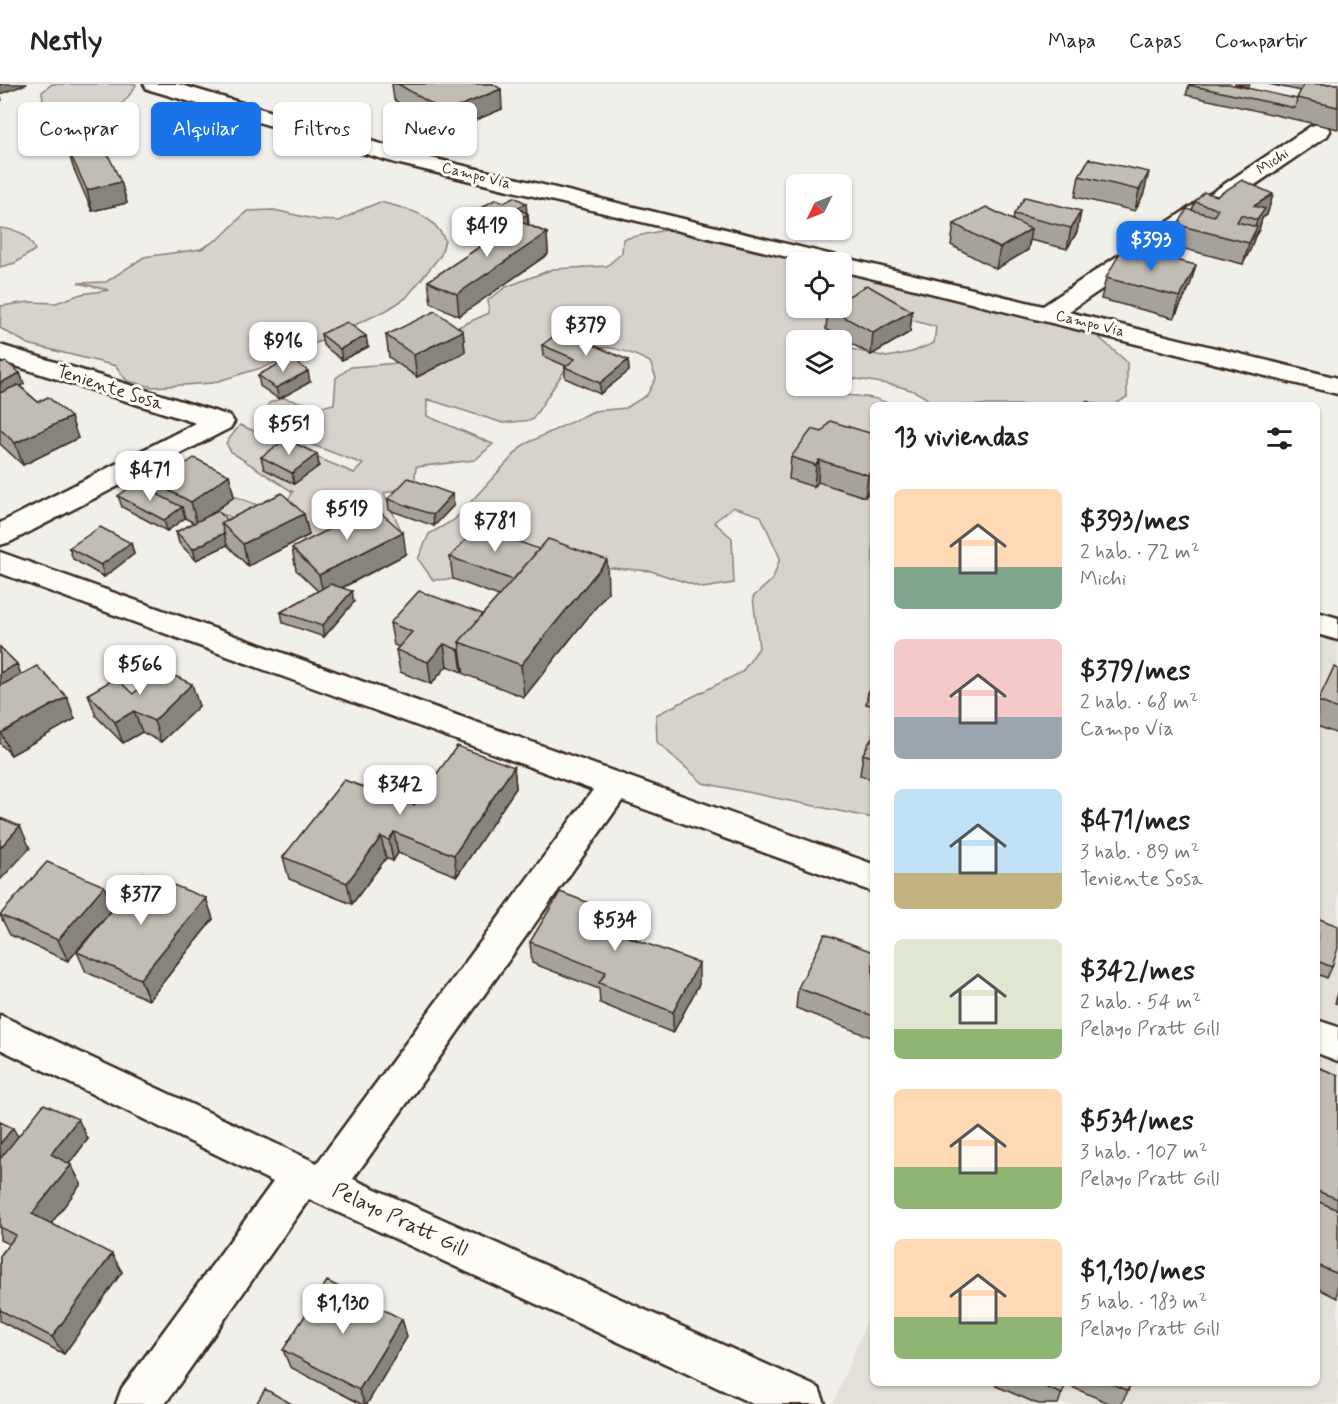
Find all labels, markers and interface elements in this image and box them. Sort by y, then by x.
text: Nestly [30,23,102,60]
text: Mapa [1048,27,1096,55]
text: Capas [1129,27,1182,55]
text: Compartir [1215,27,1308,55]
chip: Comprar [18,102,139,156]
chip: Alquilar [151,102,261,156]
chip: Filtros [273,102,371,156]
chip: Nuevo [383,102,477,156]
street label: Michi [1253,144,1293,180]
street label: Campo Via [439,158,513,194]
north arrow [786,174,852,240]
map controls [786,174,852,396]
pin: $419 [451,207,523,258]
text: $419 [466,213,508,240]
pin: $393 [1115,221,1187,272]
text: $393 [1131,227,1171,254]
button: locate [786,252,852,318]
pin: $379 [550,306,622,357]
street label: Campo Via [1053,306,1127,342]
text: $379 [565,312,607,339]
pin: $916 [247,322,319,373]
text: $916 [263,328,303,355]
button: layers [786,330,852,396]
street label: Teniente Sosa [54,359,167,417]
pin: $551 [253,405,325,456]
text: $551 [268,411,310,438]
text: 13 viviendas [894,421,1029,455]
icon: filters [1263,422,1296,455]
pin: $471 [114,451,186,502]
text: $471 [129,457,171,484]
pin: $519 [311,490,383,541]
text: $519 [326,496,368,523]
pin: $781 [459,502,531,553]
text: $393/mes [1080,505,1190,539]
text: $781 [474,508,516,535]
icon: home [942,513,1014,585]
text: 2 hab. · 72 m² [1080,539,1200,566]
text: Michi [1080,566,1126,593]
pin: $566 [104,645,176,696]
text: $566 [118,651,162,678]
text: $379/mes [1080,655,1190,689]
icon: home [942,663,1014,735]
text: 2 hab. · 68 m² [1080,689,1198,716]
text: Campo Via [1080,716,1174,743]
pin: $342 [364,765,436,816]
text: $342 [378,771,422,798]
text: $471/mes [1080,805,1190,839]
icon: home [942,813,1014,885]
text: 3 hab. · 89 m² [1080,839,1199,866]
text: Teniente Sosa [1080,866,1203,893]
pin: $377 [105,875,177,926]
text: $377 [120,881,162,908]
pin: $534 [579,901,651,952]
text: $534 [593,907,637,934]
text: $342/mes [1080,955,1195,989]
icon: home [942,963,1014,1035]
text: 2 hab. · 54 m² [1080,989,1201,1016]
text: Pelayo Pratt Gill [1080,1016,1219,1043]
text: $534/mes [1080,1105,1194,1139]
icon: home [942,1113,1014,1185]
text: 3 hab. · 107 m² [1080,1139,1208,1166]
text: Pelayo Pratt Gill [1080,1166,1219,1193]
street label: Pelayo Pratt Gill [328,1176,472,1264]
text: $1,130/mes [1080,1255,1205,1289]
icon: home [942,1263,1014,1335]
pin: $1,130 [294,1284,392,1335]
text: 5 hab. · 183 m² [1080,1289,1207,1316]
text: $1,130 [317,1290,369,1317]
text: Pelayo Pratt Gill [1080,1316,1219,1343]

